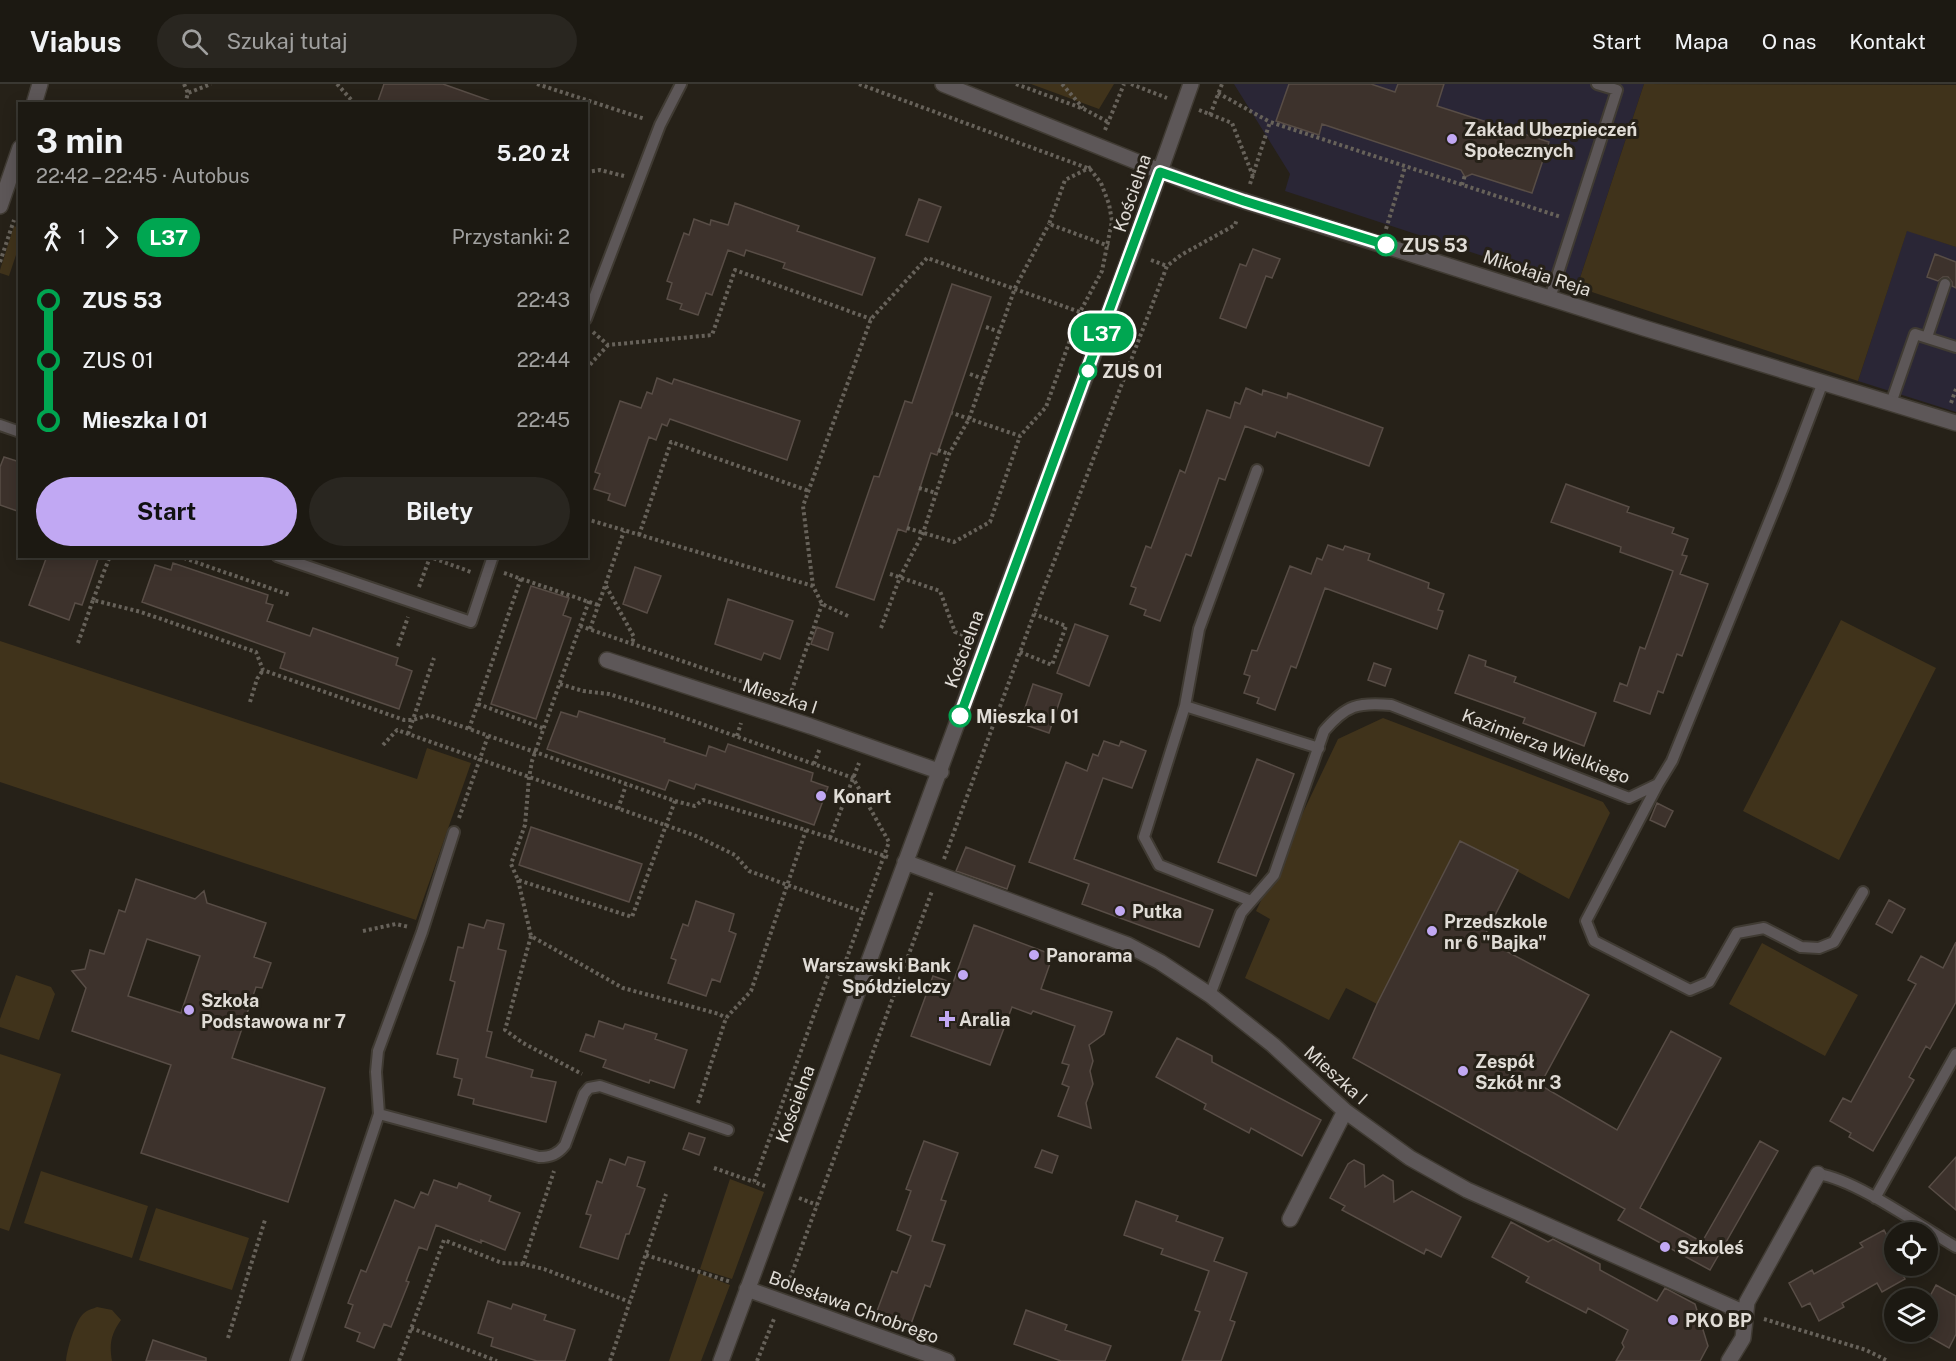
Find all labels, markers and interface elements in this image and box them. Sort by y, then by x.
search box [157,14,577,68]
text: Viabus [30,25,121,58]
icon: search [178,25,211,58]
text: Szukaj tutaj [226,28,347,54]
text: Start [1592,29,1642,54]
text: Mapa [1675,29,1729,54]
text: O nas [1762,29,1816,54]
text: Kontakt [1849,29,1926,54]
place label: Zakład Ubezpieczeń Społecznych [1464,119,1637,161]
text: 3 min [36,122,123,160]
marker: Zakład Ubezpieczeń Społecznych [1445,132,1459,146]
text: 5.20 zł [497,140,570,166]
street label: Kościelna [1109,151,1155,235]
text: 22:42 – 22:45 · Autobus [36,164,250,188]
icon: walk [36,221,69,254]
icon: forward [95,221,128,254]
text: 1 [78,225,86,249]
text: L37 [149,225,188,250]
text: Przystanki: 2 [452,225,570,249]
marker: ZUS 53 [1375,234,1397,256]
place label: ZUS 53 [1402,235,1468,256]
street label: Mikołaja Reja [1480,246,1594,300]
text: ZUS 53 [82,287,162,313]
text: 22:43 [517,288,570,312]
line badge: L37 [1068,314,1136,352]
text: L37 [1083,321,1121,346]
text: ZUS 01 [82,347,154,373]
text: 22:44 [517,348,570,372]
place label: ZUS 01 [1102,361,1163,382]
marker: ZUS 01 [1079,362,1097,380]
text: Mieszka I 01 [82,407,208,433]
text: 22:45 [517,408,570,432]
button: Start [36,477,297,546]
button: Bilety [309,477,570,546]
street label: Kościelna [940,607,988,691]
street label: Mieszka I [740,674,820,718]
street label: Kazimierza Wielkiego [1459,704,1633,788]
marker: Mieszka I 01 [949,705,971,727]
place label: Mieszka I 01 [976,706,1079,727]
place label: Konart [833,786,891,807]
marker: Konart [814,789,828,803]
place label: Putka [1132,901,1182,922]
marker: Putka [1113,904,1127,918]
place label: Przedszkole nr 6 "Bajka" [1444,911,1548,953]
marker: Przedszkole nr 6 "Bajka" [1425,924,1439,938]
place label: Panorama [1046,945,1132,966]
marker: Panorama [1027,948,1041,962]
place label: Warszawski Bank Spółdzielczy [802,955,952,997]
marker: Warszawski Bank Spółdzielczy [956,968,970,982]
place label: Szkoła Podstawowa nr 7 [201,990,346,1032]
marker: Szkoła Podstawowa nr 7 [182,1003,196,1017]
place label: Aralia [959,1009,1010,1030]
marker: Aralia [940,1012,954,1026]
street label: Mieszka I [1300,1041,1372,1109]
place label: Zespół Szkół nr 3 [1475,1051,1561,1093]
street label: Kościelna [771,1062,819,1146]
marker: Zespół Szkół nr 3 [1456,1064,1470,1078]
map controls [1884,1222,1938,1342]
button: locate [1884,1222,1938,1276]
place label: Szkoleś [1677,1237,1744,1258]
marker: Szkoleś [1658,1240,1672,1254]
street label: Bolesława Chrobrego [766,1266,942,1348]
button: layers [1884,1288,1938,1342]
place label: PKO BP [1685,1310,1752,1331]
marker: PKO BP [1666,1313,1680,1327]

